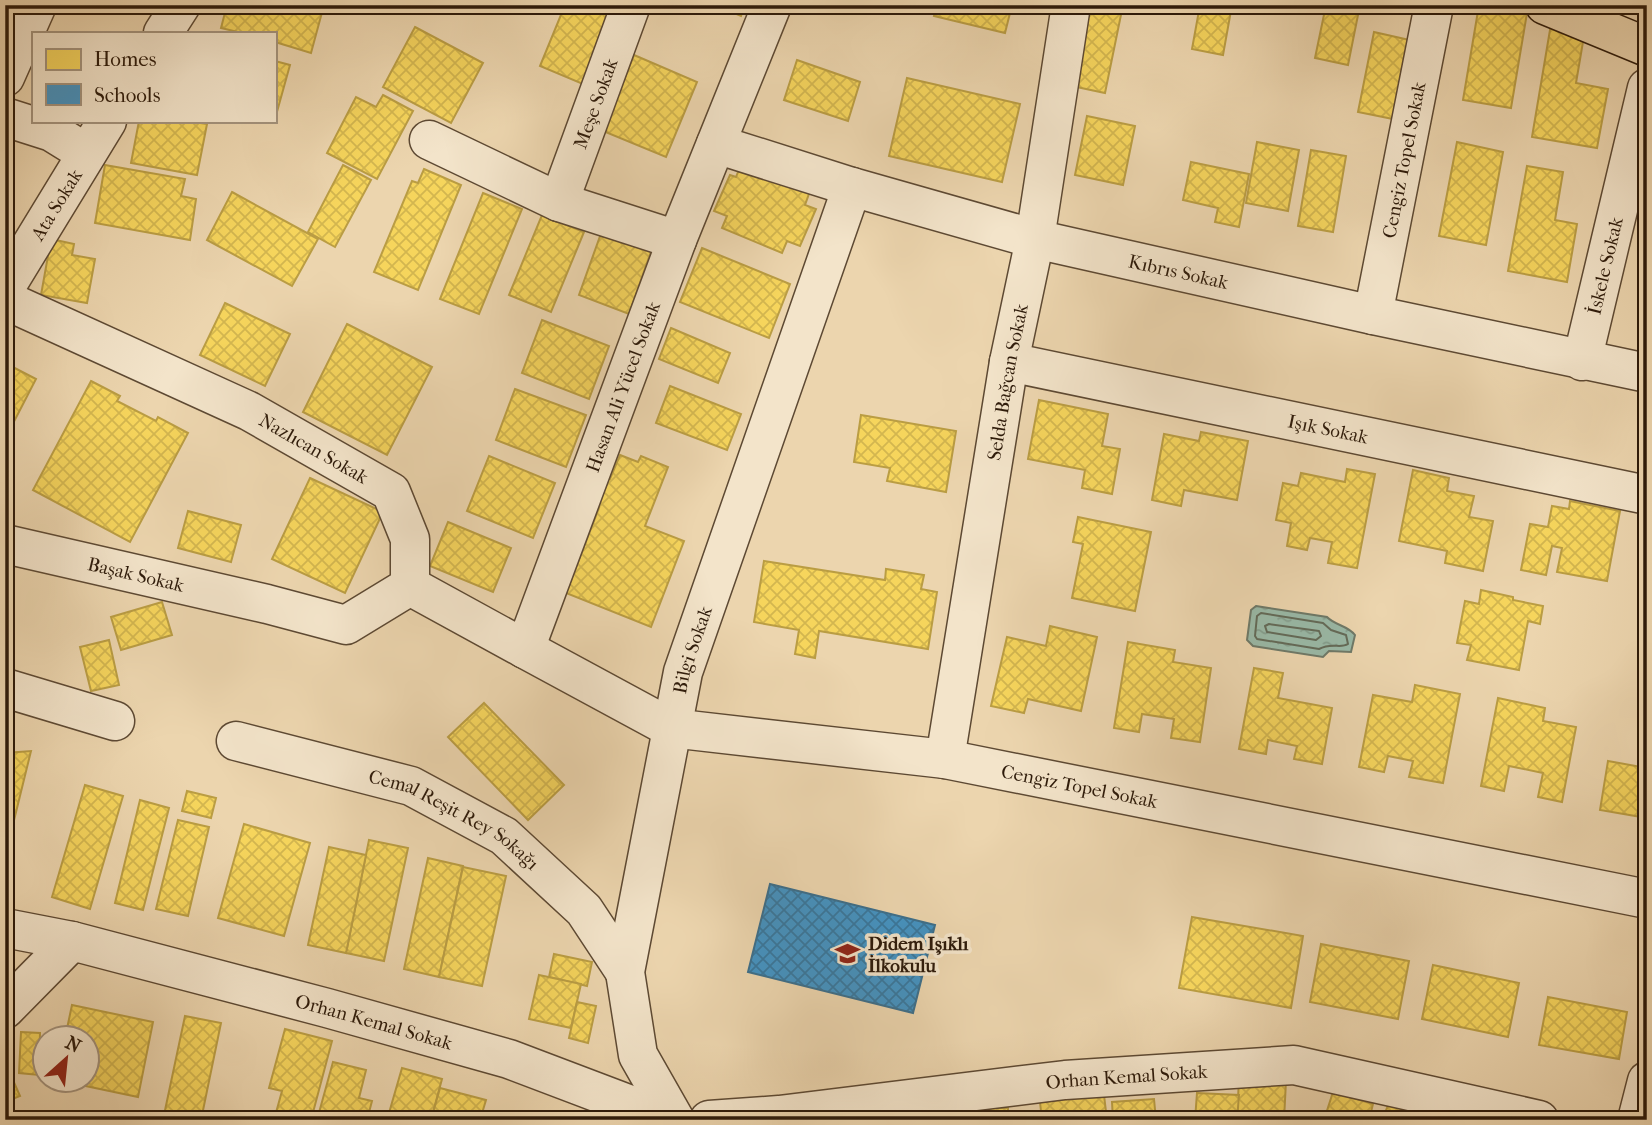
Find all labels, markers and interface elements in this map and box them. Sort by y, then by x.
legend [32,32,276,122]
text: Homes [94,47,157,71]
street label: Meşe Sokak [569,55,623,152]
street label: Cengiz Topel Sokak [1378,80,1431,240]
text: Schools [94,83,161,107]
street label: Ata Sokak [26,165,87,245]
street label: İskele Sokak [1583,215,1628,317]
street label: Kıbrıs Sokak [1126,250,1231,294]
street label: Hasan Ali Yücel Sokak [582,298,665,475]
street label: Selda Bağcan Sokak [983,302,1033,462]
street label: Nazlıcan Sokak [255,409,372,489]
street label: Işık Sokak [1286,410,1370,449]
street label: Başak Sokak [85,553,186,597]
street label: Bilgi Sokak [669,603,717,696]
street label: Cengiz Topel Sokak [999,760,1160,813]
street label: Cemal Reşit Rey Sokağı [366,766,544,875]
place label: Didem Işıklı İlkokulu [868,933,969,977]
school or university icon: Didem Işıklı İlkokulu [834,940,862,968]
street label: Orhan Kemal Sokak [293,990,455,1055]
north arrow [32,1024,102,1094]
text: N [62,1032,85,1058]
street label: Orhan Kemal Sokak [1045,1061,1208,1094]

